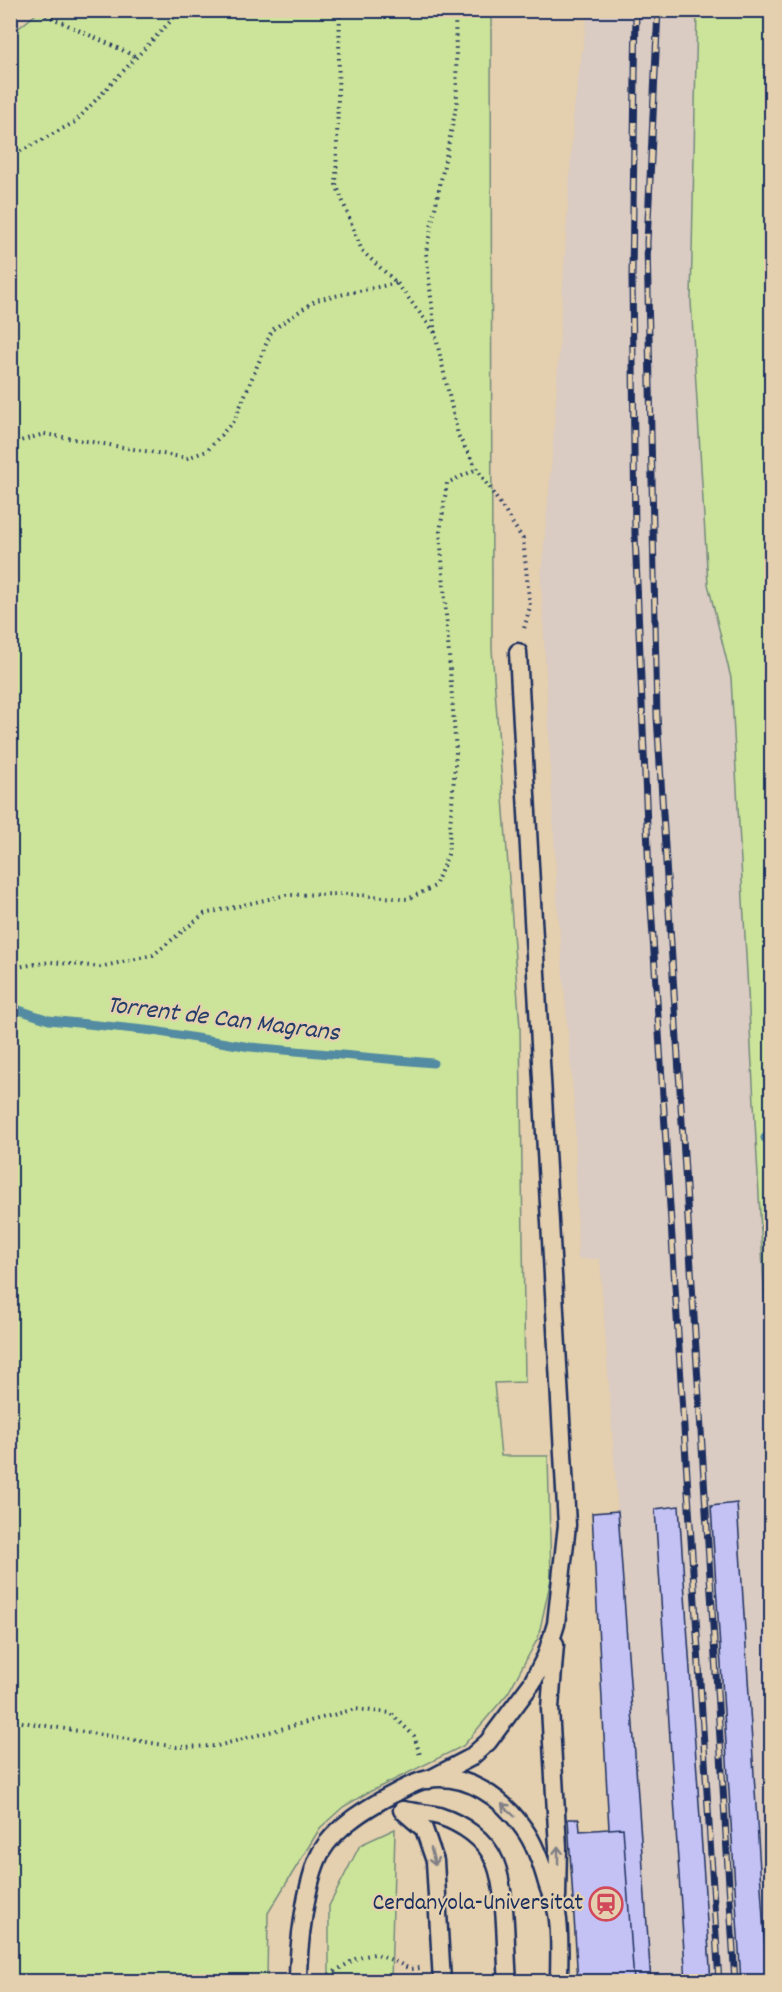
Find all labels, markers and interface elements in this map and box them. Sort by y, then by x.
water label: Torrent de Can Magrans [105,987,342,1053]
one-way arrow [500,1803,515,1817]
one-way arrow [552,1845,563,1865]
one-way arrow [427,1848,439,1867]
station icon: Cerdanyola-Universitat [588,1886,624,1922]
place label: Cerdanyola-Universitat [373,1887,583,1921]

